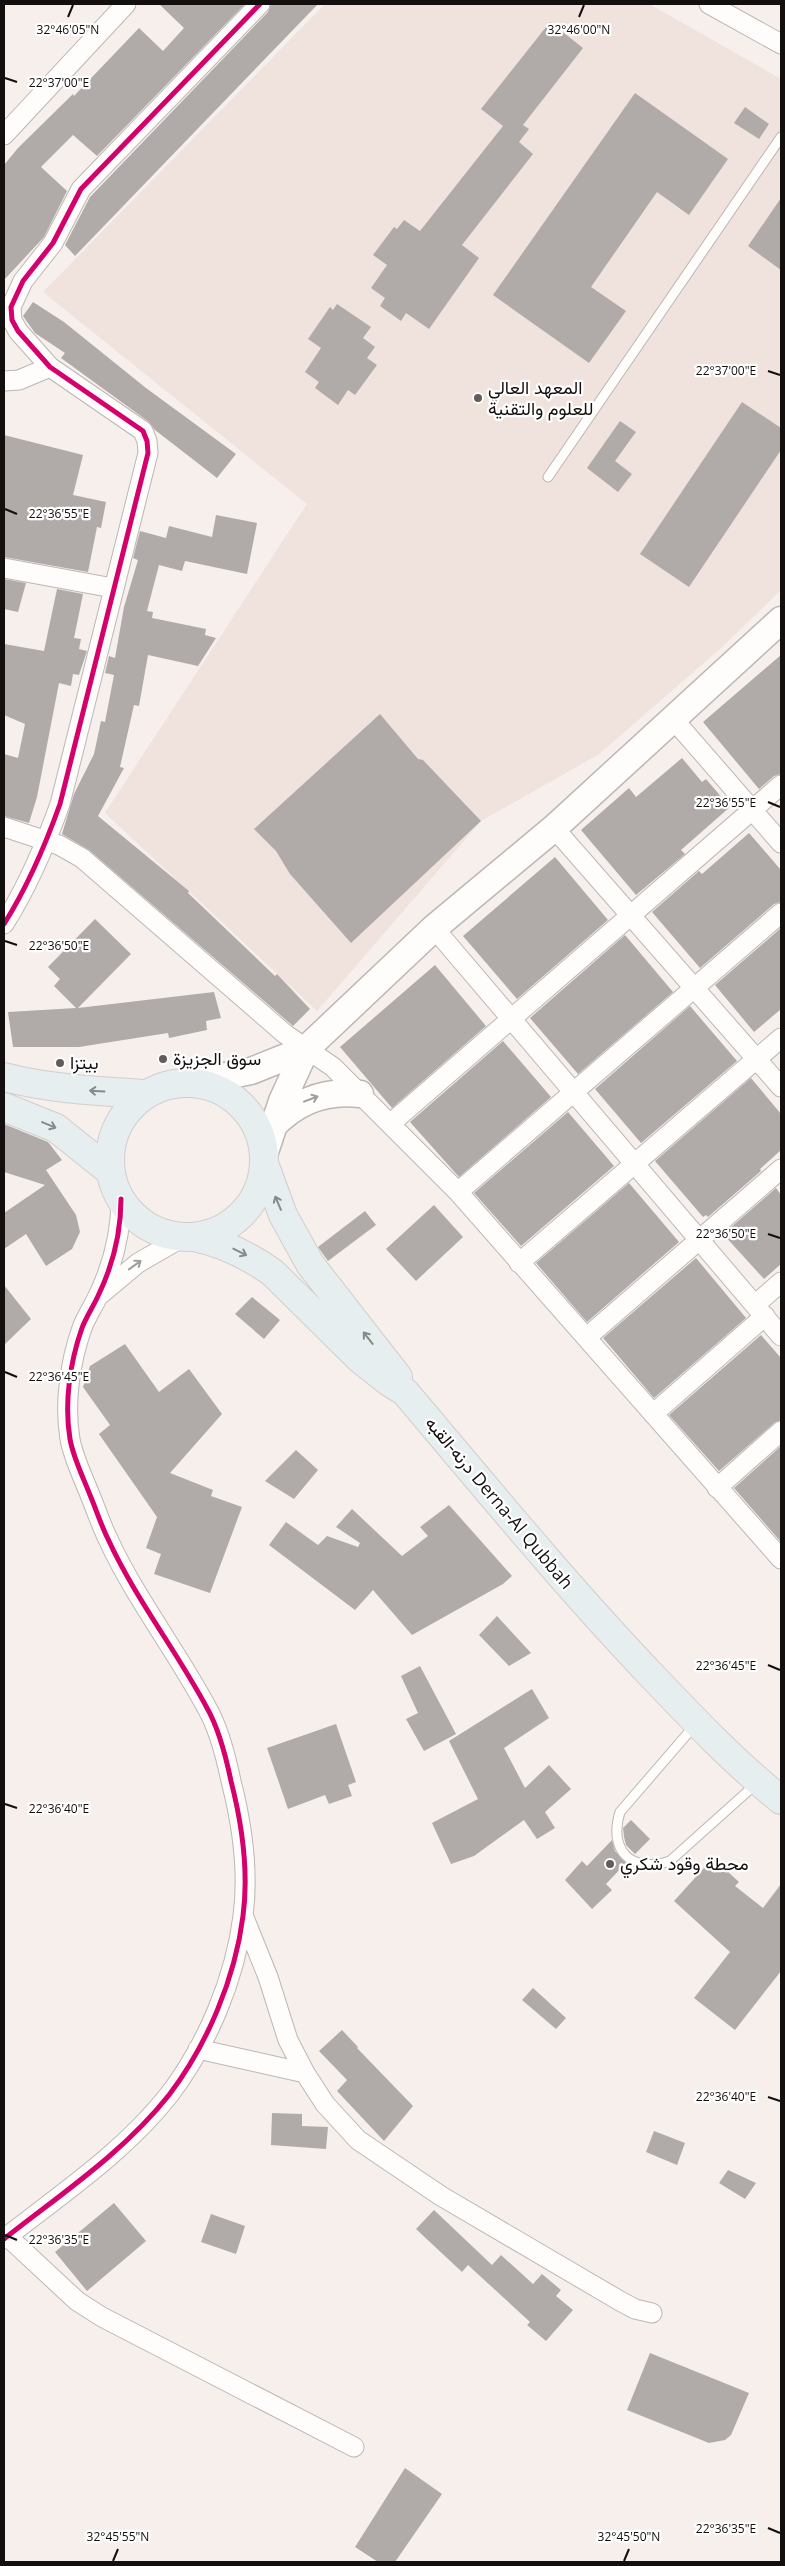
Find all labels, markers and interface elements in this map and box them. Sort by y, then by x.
text: 32°46'05"N [37,21,99,38]
text: 32°46'00"N [548,21,610,38]
text: 22°37'00"E [29,74,89,91]
text: 22°37'00"E [696,362,756,379]
place label: المعهد العالي للعلوم والتقنية [488,375,593,421]
marker: المعهد العالي للعلوم والتقنية [472,392,484,404]
text: 22°36'55"E [29,505,89,522]
text: 22°36'55"E [696,794,756,811]
text: 22°36'50"E [29,937,89,954]
place label: سوق الجزيزة [173,1046,261,1070]
place label: بيتزا [70,1050,99,1074]
marker: سوق الجزيزة [157,1053,169,1065]
marker: بيتزا [54,1057,66,1069]
one-way arrow [89,1087,105,1096]
one-way arrow [303,1094,318,1103]
one-way arrow [41,1121,56,1131]
one-way arrow [273,1196,282,1211]
text: 22°36'50"E [696,1225,756,1242]
one-way arrow [232,1248,247,1257]
one-way arrow [128,1260,142,1270]
one-way arrow [362,1331,373,1344]
text: 22°36'45"E [29,1368,89,1385]
street label: درنه-القبه Derna-Al Qubbah [420,1411,579,1594]
text: 22°36'45"E [696,1657,756,1674]
text: 22°36'40"E [29,1800,89,1817]
place label: محطة وقود شكري [620,1851,749,1879]
marker: محطة وقود شكري [604,1858,616,1870]
text: 22°36'40"E [696,2088,756,2105]
text: 22°36'35"E [29,2231,89,2248]
text: 22°36'35"E [696,2520,756,2537]
text: 32°45'55"N [87,2528,149,2545]
text: 32°45'50"N [598,2528,660,2545]

